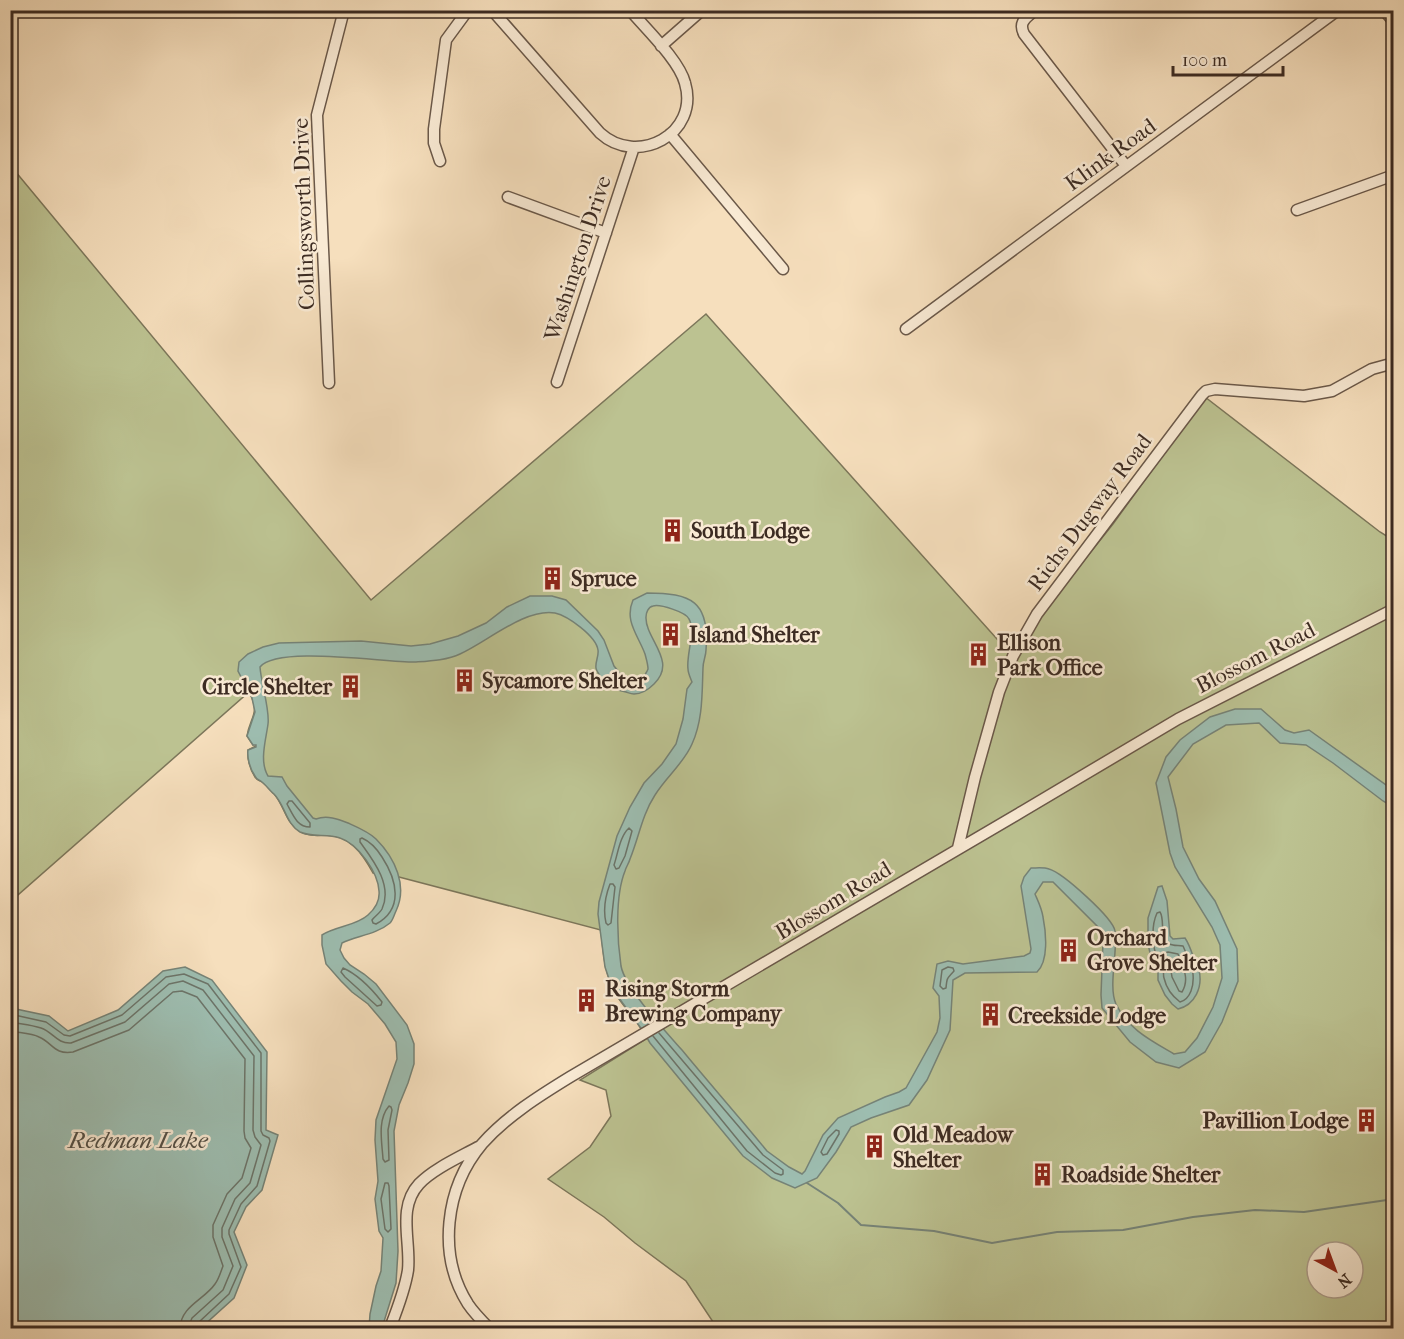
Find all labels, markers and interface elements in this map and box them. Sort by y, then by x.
scale bar [1173,39,1282,77]
text: 100 m [1182,50,1227,71]
street label: Klink Road [1060,112,1162,197]
street label: Collingsworth Drive [288,117,320,310]
street label: Washington Drive [539,172,617,345]
street label: Richs Dugway Road [1022,428,1158,596]
building icon: South Lodge [660,517,686,543]
place label: South Lodge [691,518,810,544]
building icon: Spruce [540,565,566,591]
place label: Spruce [571,566,637,592]
street label: Blossom Road [1191,616,1320,699]
building icon: Island Shelter [658,621,684,647]
place label: Island Shelter [689,622,820,648]
place label: Ellison Park Office [997,630,1103,681]
building icon: Ellison Park Office [966,642,992,668]
building icon: Sycamore Shelter [451,667,477,693]
place label: Sycamore Shelter [482,668,647,694]
building icon: Circle Shelter [337,673,363,699]
place label: Circle Shelter [202,674,333,700]
street label: Blossom Road [771,856,897,946]
place label: Orchard Grove Shelter [1087,925,1218,976]
building icon: Orchard Grove Shelter [1056,937,1082,963]
place label: Rising Storm Brewing Company [605,976,783,1027]
building icon: Rising Storm Brewing Company [574,988,600,1014]
building icon: Creekside Lodge [977,1002,1003,1028]
place label: Creekside Lodge [1008,1003,1166,1029]
building icon: Pavillion Lodge [1354,1107,1380,1133]
place label: Pavillion Lodge [1202,1108,1349,1134]
place label: Old Meadow Shelter [893,1122,1015,1173]
water label: Redman Lake [66,1126,209,1154]
building icon: Old Meadow Shelter [862,1134,888,1160]
building icon: Roadside Shelter [1030,1161,1056,1187]
place label: Roadside Shelter [1061,1162,1221,1188]
north arrow [1305,1240,1365,1300]
text: N [1333,1270,1355,1293]

